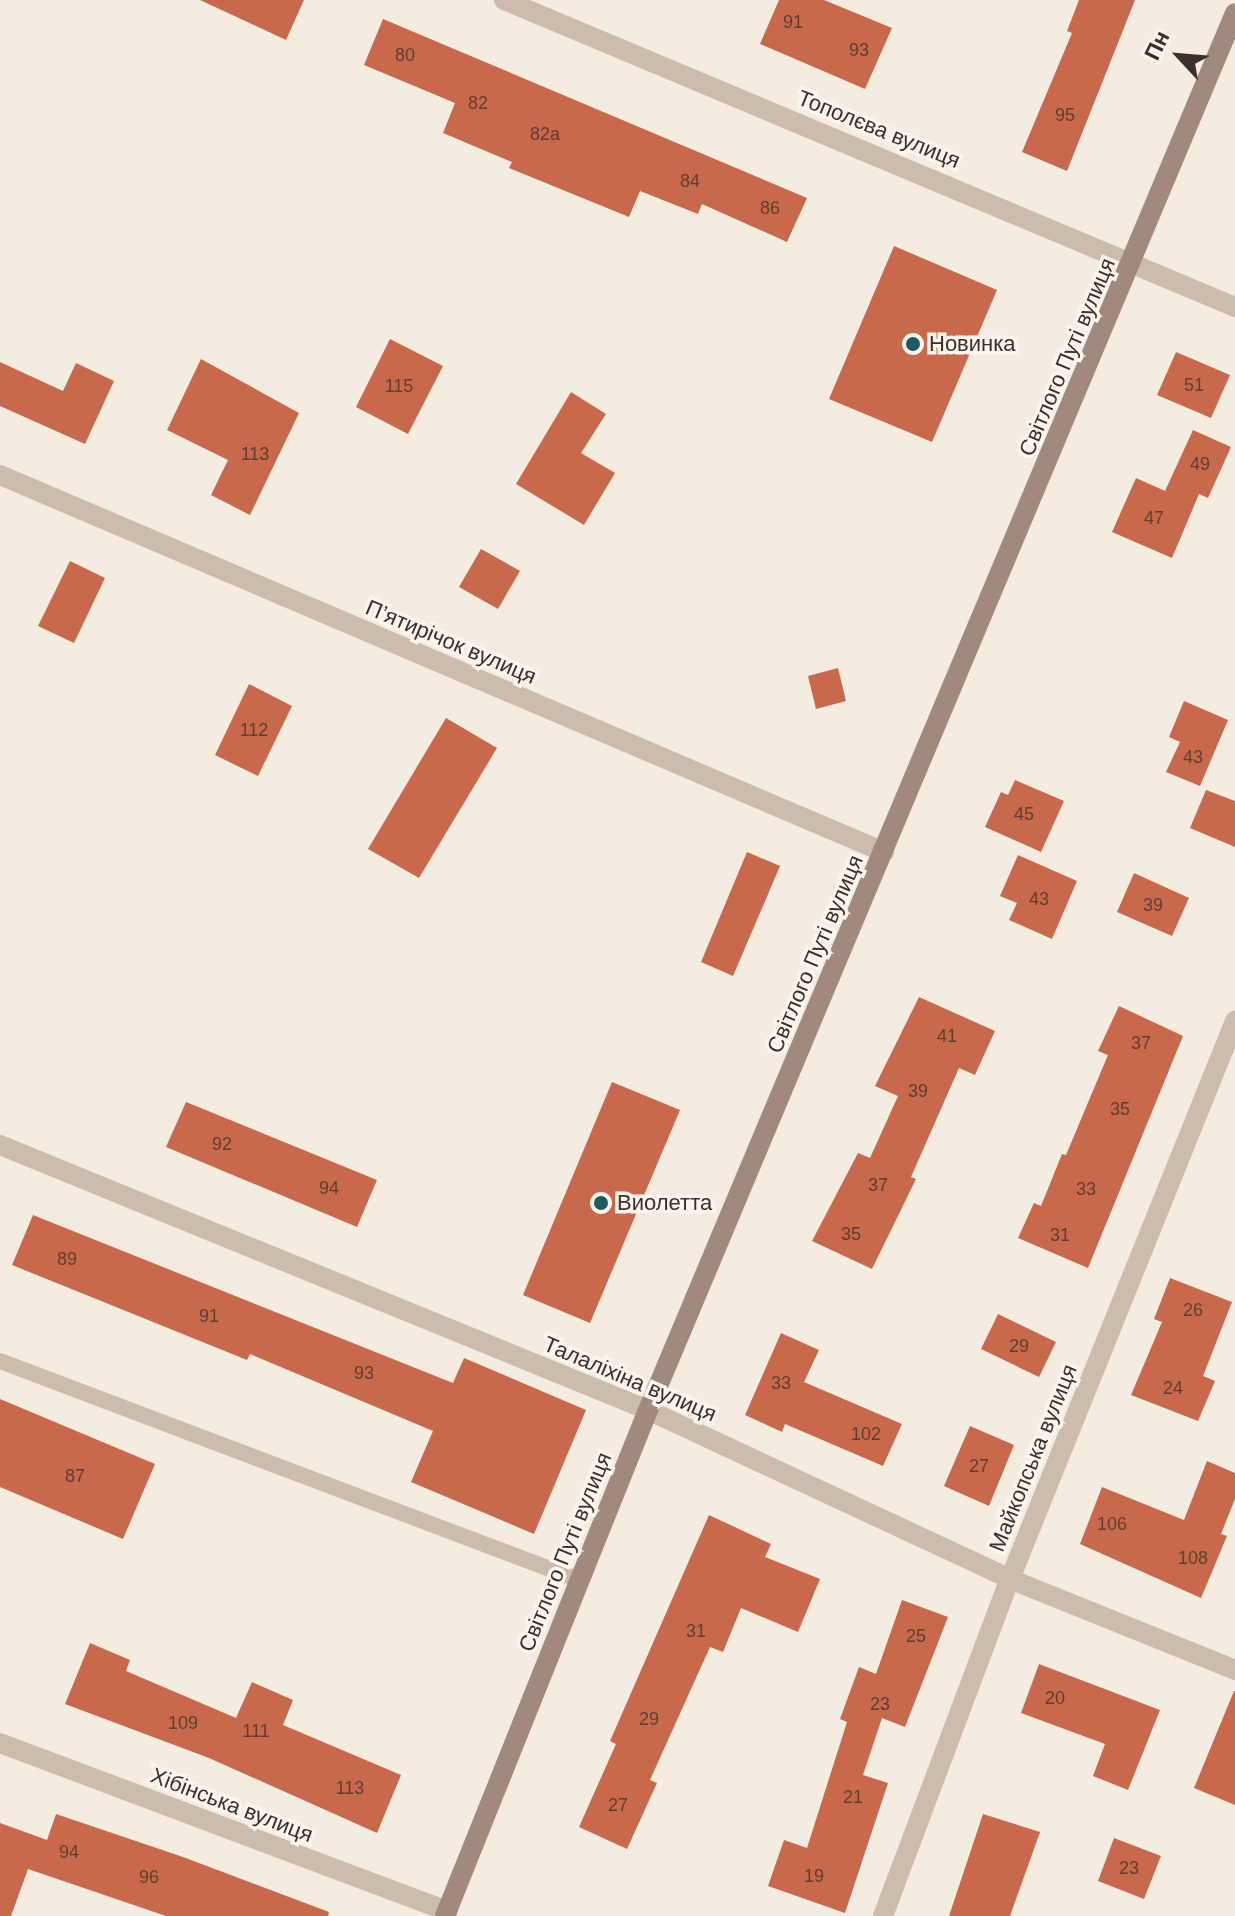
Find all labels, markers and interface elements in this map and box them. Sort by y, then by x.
house number: 91 [783,11,803,33]
north arrow [1139,16,1219,96]
text: Пн [1139,27,1175,64]
house number: 93 [849,39,869,61]
house number: 80 [395,44,415,66]
street label: Тополєва вулиця [794,84,964,174]
house number: 82 [468,92,488,114]
house number: 95 [1055,104,1075,126]
house number: 82а [530,123,560,145]
house number: 84 [680,170,700,192]
house number: 86 [760,197,780,219]
street label: Світлого Путі вулиця [1013,254,1121,460]
place label: Новинка [929,331,1016,357]
marker: Новинка [904,335,922,353]
house number: 51 [1184,374,1204,396]
house number: 115 [385,375,413,397]
house number: 113 [241,443,269,465]
house number: 49 [1190,453,1210,475]
house number: 47 [1144,507,1164,529]
street label: П’ятирічок вулиця [362,594,540,690]
house number: 112 [240,719,268,741]
house number: 43 [1183,746,1203,768]
house number: 45 [1014,803,1034,825]
street label: Світлого Путі вулиця [761,851,869,1057]
house number: 43 [1029,888,1049,910]
house number: 39 [1143,894,1163,916]
house number: 41 [937,1025,957,1047]
house number: 37 [1131,1032,1151,1054]
house number: 39 [908,1080,928,1102]
house number: 35 [1110,1098,1130,1120]
house number: 92 [212,1133,232,1155]
house number: 37 [868,1174,888,1196]
house number: 94 [319,1177,339,1199]
house number: 33 [1076,1178,1096,1200]
place label: Виолетта [617,1190,712,1216]
marker: Виолетта [592,1194,610,1212]
house number: 35 [841,1223,861,1245]
house number: 31 [1050,1224,1070,1246]
house number: 89 [57,1248,77,1270]
house number: 26 [1183,1299,1203,1321]
house number: 91 [199,1305,219,1327]
street label: Талаліхіна вулиця [540,1331,720,1427]
house number: 29 [1009,1335,1029,1357]
street label: Майкопська вулиця [983,1361,1083,1555]
house number: 93 [354,1362,374,1384]
house number: 33 [771,1372,791,1394]
house number: 24 [1163,1377,1183,1399]
house number: 102 [851,1423,881,1445]
street label: Світлого Путі вулиця [513,1449,617,1655]
house number: 27 [969,1455,989,1477]
house number: 87 [65,1465,85,1487]
house number: 106 [1097,1513,1127,1535]
house number: 108 [1178,1547,1208,1569]
house number: 31 [686,1620,706,1642]
house number: 25 [906,1625,926,1647]
house number: 20 [1045,1687,1065,1709]
house number: 23 [870,1693,890,1715]
house number: 29 [639,1708,659,1730]
house number: 109 [168,1712,198,1734]
house number: 111 [242,1720,270,1742]
street label: Хібінська вулиця [147,1762,317,1848]
house number: 113 [336,1777,364,1799]
house number: 21 [843,1786,863,1808]
house number: 27 [608,1794,628,1816]
house number: 94 [59,1841,79,1863]
house number: 23 [1119,1857,1139,1879]
house number: 19 [804,1865,824,1887]
house number: 96 [139,1866,159,1888]

